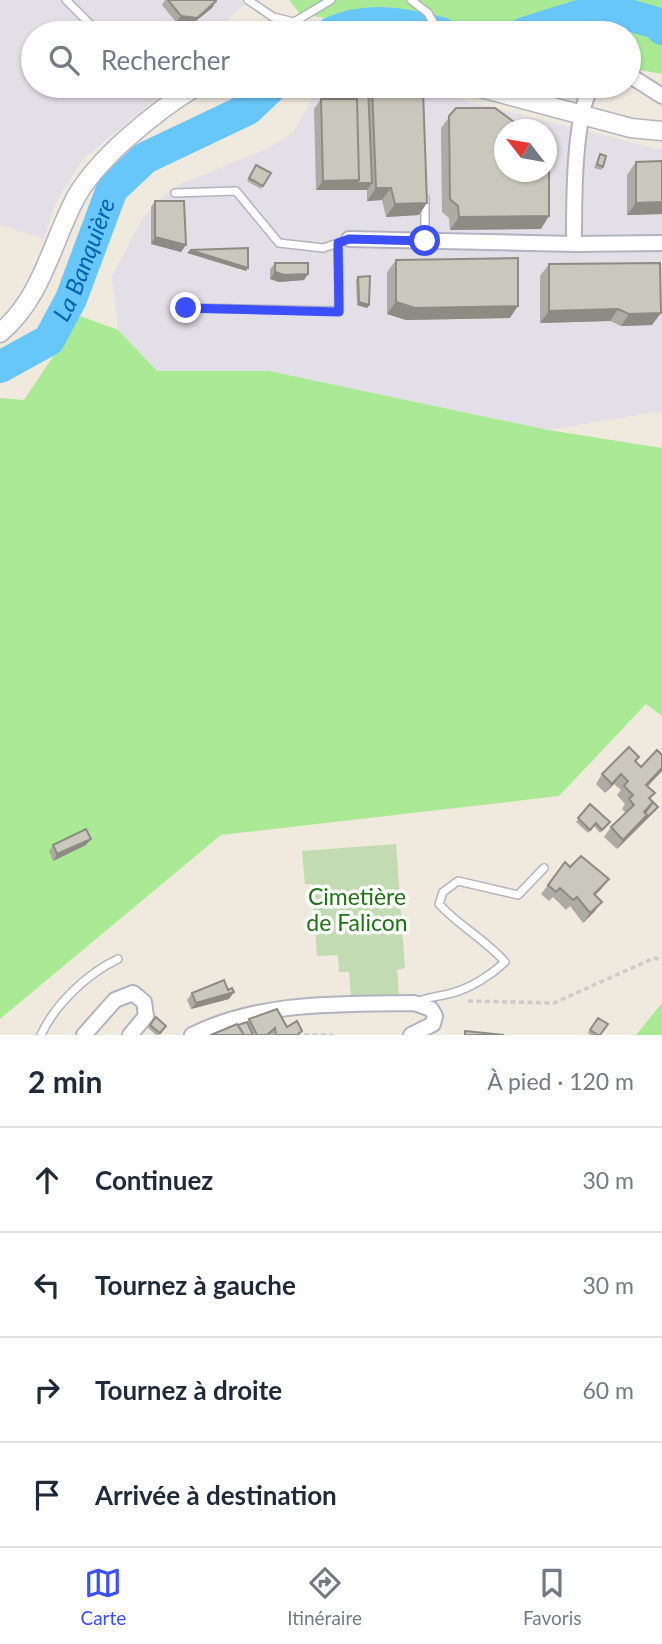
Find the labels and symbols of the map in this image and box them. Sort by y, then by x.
north arrow [494,119,557,182]
water label: La Banquière [46,194,120,326]
route start [409,225,440,256]
route end [170,292,201,323]
park label: Cimetière de Falicon [306,882,408,936]

